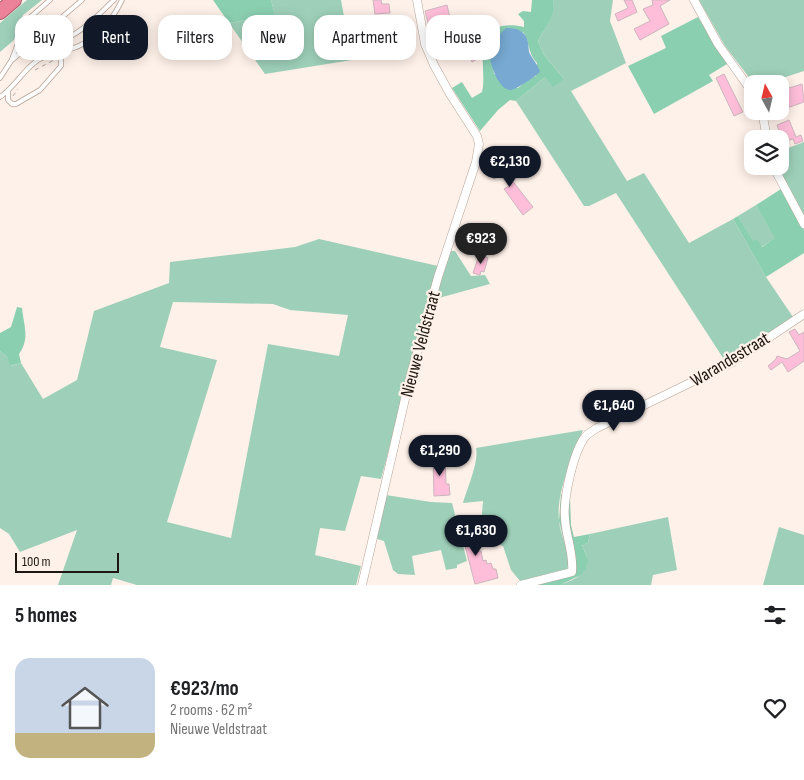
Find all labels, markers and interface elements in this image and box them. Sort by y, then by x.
chip: Buy [15,15,73,60]
chip: Rent [83,15,148,60]
chip: Filters [158,15,232,60]
chip: New [242,15,304,60]
chip: Apartment [314,15,416,60]
chip: House [426,15,500,60]
north arrow [744,75,789,120]
map controls [744,75,789,175]
button: layers [744,130,789,175]
pin: €2,130 [469,146,551,188]
text: €2,130 [490,152,530,171]
pin: €923 [451,222,511,265]
text: €923 [466,229,496,248]
street label: Nieuwe Veldstraat [396,288,445,400]
street label: Warandestraat [687,327,774,391]
pin: €1,640 [573,390,655,432]
text: €1,640 [593,396,635,415]
pin: €1,290 [399,434,481,477]
text: €1,290 [420,441,460,460]
pin: €1,630 [435,514,517,557]
text: €1,630 [456,521,496,540]
scale bar [15,550,119,573]
text: 100 m [22,553,51,570]
icon: filters [761,601,789,629]
text: 5 homes [15,603,77,628]
text: €923/mo [170,676,239,701]
icon: home [55,678,115,738]
icon: heart [761,694,789,722]
text: 2 rooms · 62 m² [170,701,253,720]
text: Nieuwe Veldstraat [170,720,267,739]

